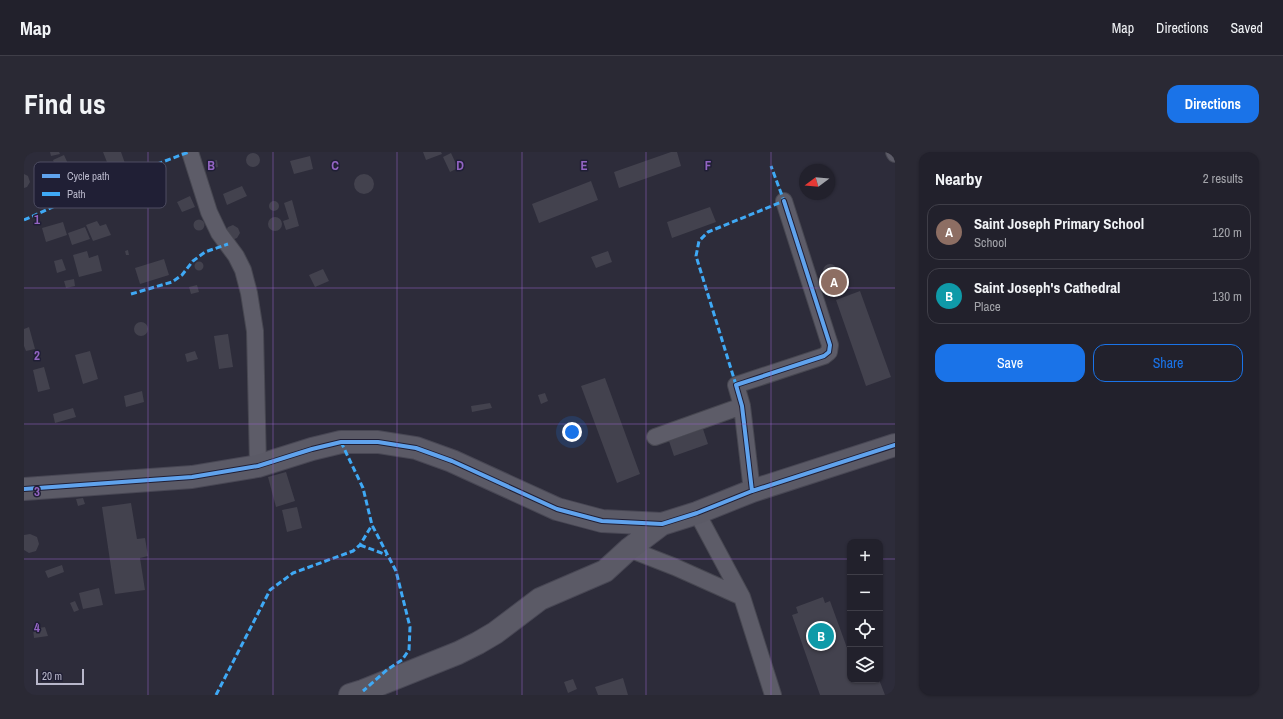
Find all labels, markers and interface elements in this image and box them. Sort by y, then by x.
text: Map [20,15,51,41]
text: Map [1112,19,1134,37]
text: Directions [1156,19,1208,37]
text: Saved [1230,19,1263,37]
text: Find us [24,85,106,123]
button: Directions [1167,85,1259,123]
text: B [207,157,215,174]
text: C [331,157,339,174]
text: D [456,157,464,174]
text: E [580,157,588,174]
text: F [705,157,712,174]
legend [34,162,166,208]
north arrow [799,164,835,200]
text: Nearby [935,167,982,190]
text: Cycle path [67,169,110,183]
text: 2 results [1203,170,1243,187]
text: Path [67,187,86,201]
text: 1 [34,211,40,228]
text: Saint Joseph Primary School [974,213,1144,234]
text: A [945,224,953,241]
text: 120 m [1212,224,1242,241]
text: School [974,234,1007,251]
pin: A [821,267,847,297]
text: Saint Joseph's Cathedral [974,277,1120,298]
text: B [945,288,953,305]
text: 130 m [1212,288,1242,305]
text: Place [974,298,1001,315]
button: Save [935,344,1085,382]
button: Share [1093,344,1243,382]
text: 2 [34,347,40,364]
your location [562,422,582,442]
text: 3 [34,483,40,500]
map controls [847,539,883,683]
button: + [847,539,883,575]
button: − [847,575,883,611]
button: locate [847,611,883,647]
text: 4 [34,619,40,636]
pin: B [808,621,834,651]
button: layers [847,647,883,683]
scale bar [36,667,84,686]
text: 20 m [42,669,62,683]

